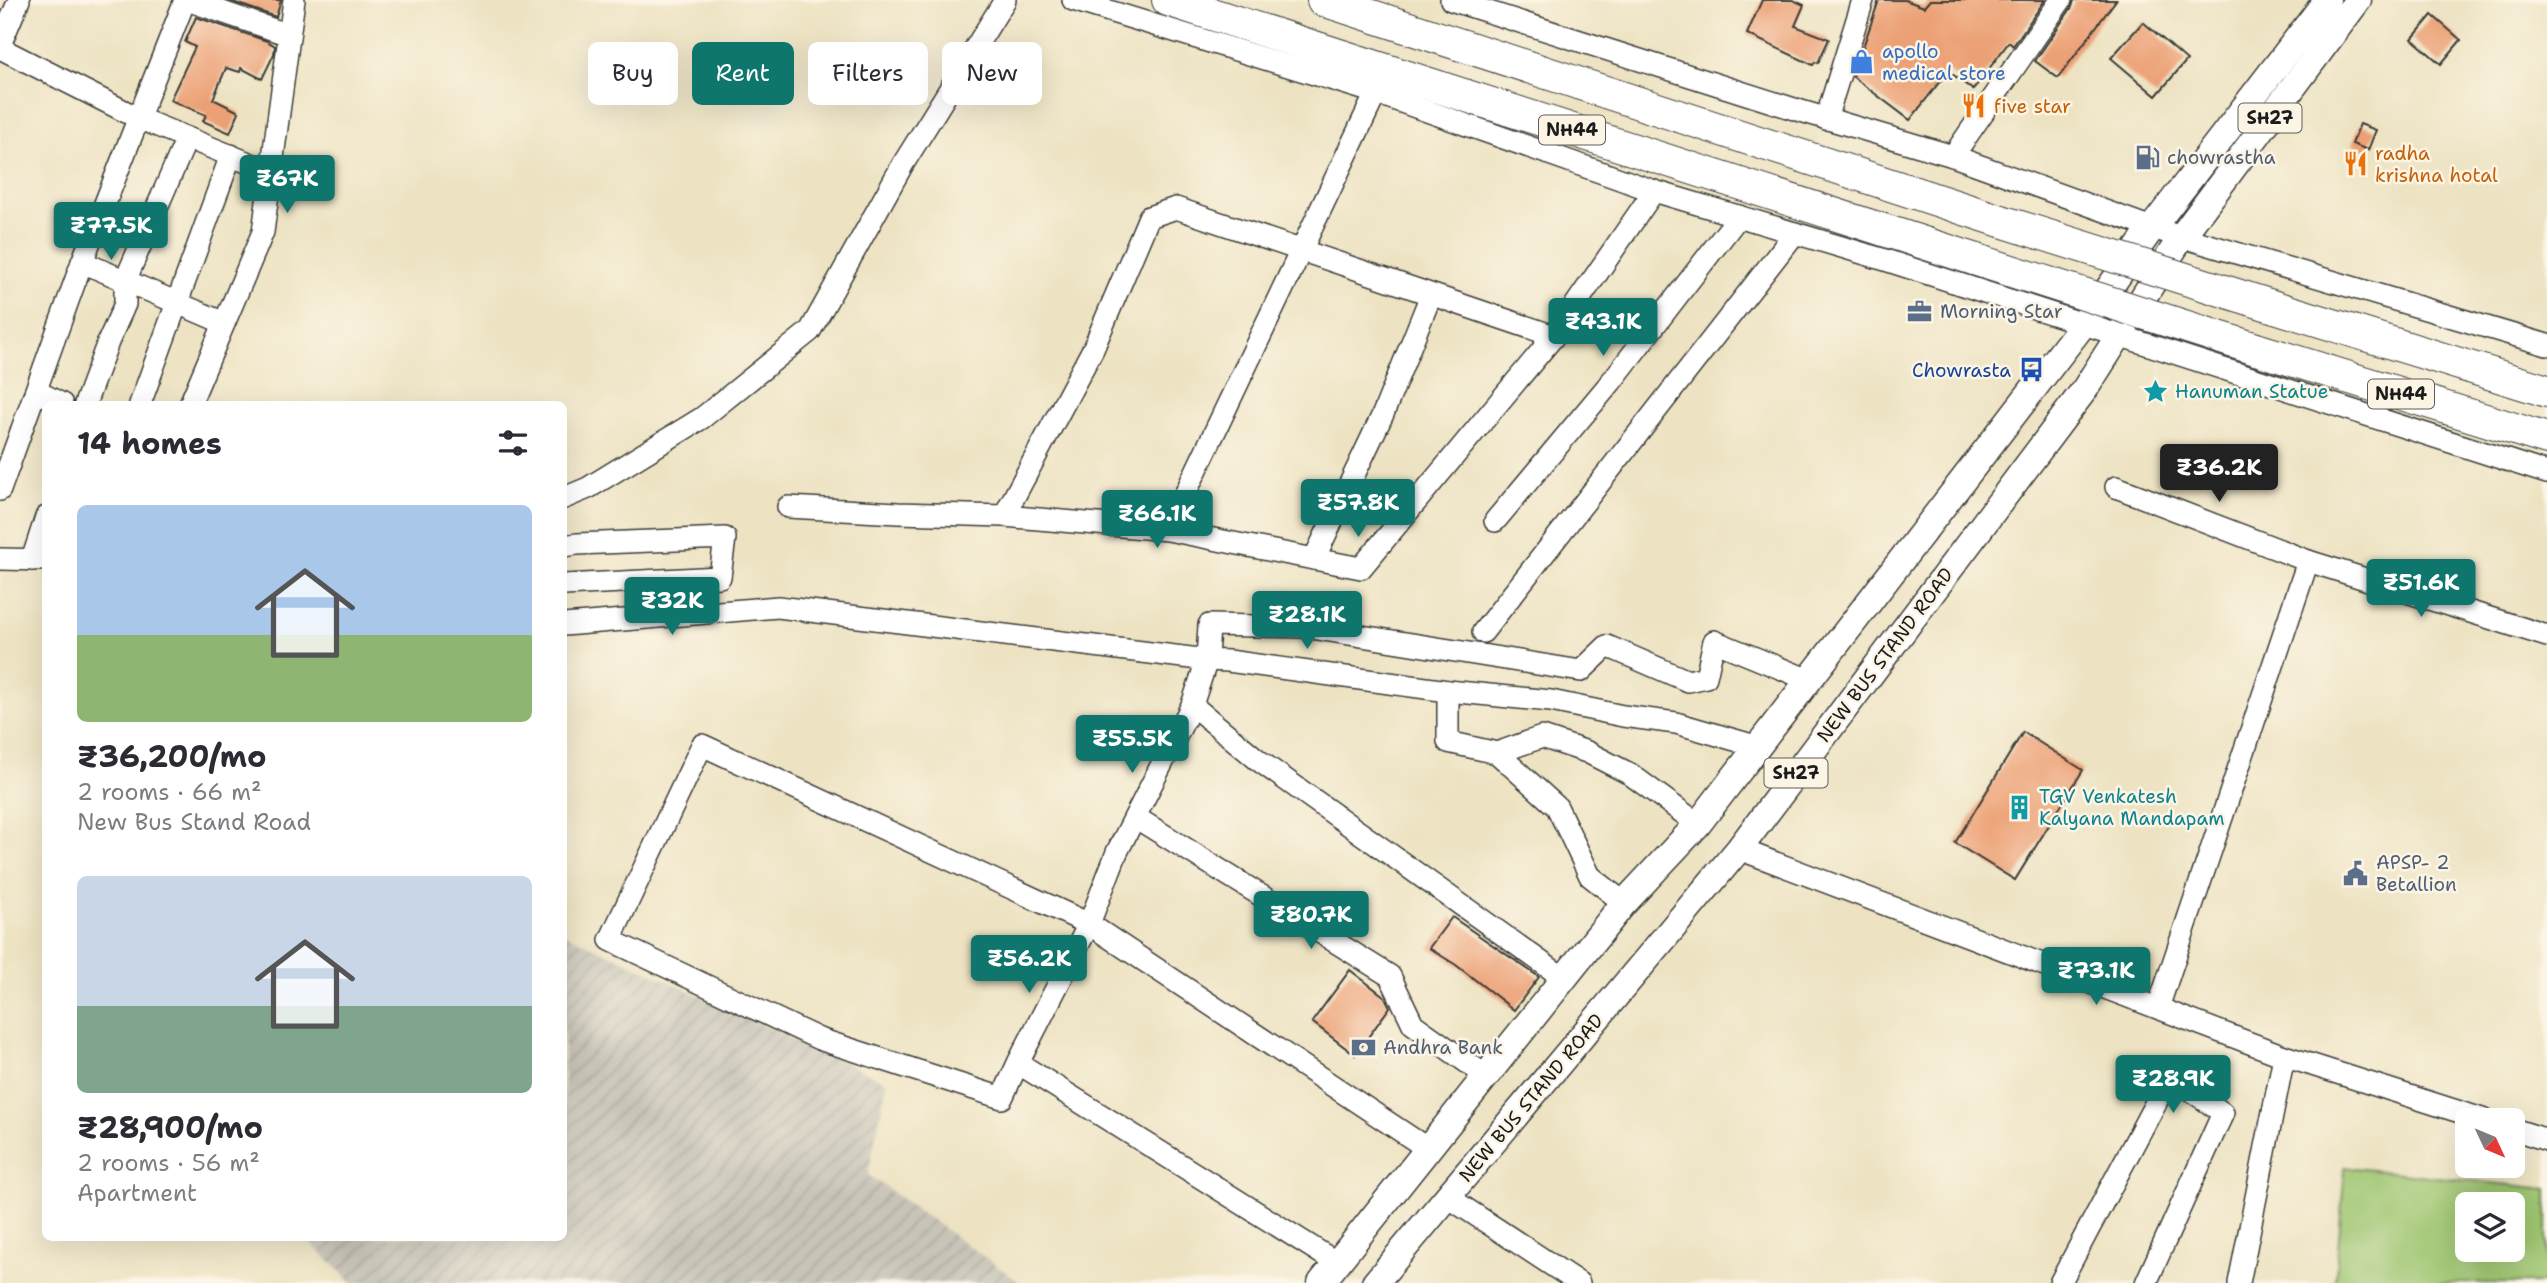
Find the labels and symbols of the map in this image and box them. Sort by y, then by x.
place label: apollo medical store [1882,39,2006,86]
shop icon: apollo medical store [1848,48,1876,76]
restaurant icon: five star [1960,92,1988,120]
place label: five star [1994,94,2071,119]
road number: SH27 [2238,104,2302,132]
road number: NH44 [1539,116,1605,145]
place label: radha krishna hotal [2375,141,2498,188]
fuel station icon: chowrastha [2133,143,2161,171]
place label: chowrastha [2167,145,2276,170]
restaurant icon: radha krishna hotal [2341,150,2369,178]
pin: ₹67K [246,156,328,215]
pin: ₹77.5K [54,202,168,262]
office icon: Morning Star [1906,297,1934,325]
pin: ₹43.1K [1546,298,1660,358]
place label: Morning Star [1940,299,2063,324]
bus stop icon: Chowrasta [2017,356,2045,384]
place label: Chowrasta [1912,358,2011,383]
place icon: Hanuman Statue [2141,377,2169,405]
place label: Hanuman Statue [2175,379,2328,404]
road number: NH44 [2368,380,2434,408]
pin: ₹36.2K [2162,444,2276,504]
pin: ₹57.8K [1301,480,1415,539]
pin: ₹66.1K [1100,490,1214,550]
pin: ₹51.6K [2364,560,2478,619]
street label: NEW BUS STAND ROAD [1811,563,1959,747]
pin: ₹32K [631,578,713,637]
pin: ₹28.1K [1250,592,1364,651]
pin: ₹55.5K [1075,716,1189,775]
road number: SH27 [1764,758,1828,788]
place label: TGV Venkatesh Kalyana Mandapam [2039,784,2225,831]
building icon: TGV Venkatesh Kalyana Mandapam [2005,793,2033,821]
place label: APSP- 2 Betallion [2376,850,2457,897]
public building icon: APSP- 2 Betallion [2342,859,2370,887]
pin: ₹80.7K [1254,892,1368,951]
pin: ₹56.2K [972,936,1086,995]
pin: ₹73.1K [2039,948,2153,1007]
street label: NEW BUS STAND ROAD [1453,1009,1609,1187]
bank icon: Andhra Bank [1349,1033,1377,1061]
place label: Andhra Bank [1383,1035,1503,1060]
pin: ₹28.9K [2116,1056,2230,1115]
north arrow [2455,1108,2525,1178]

